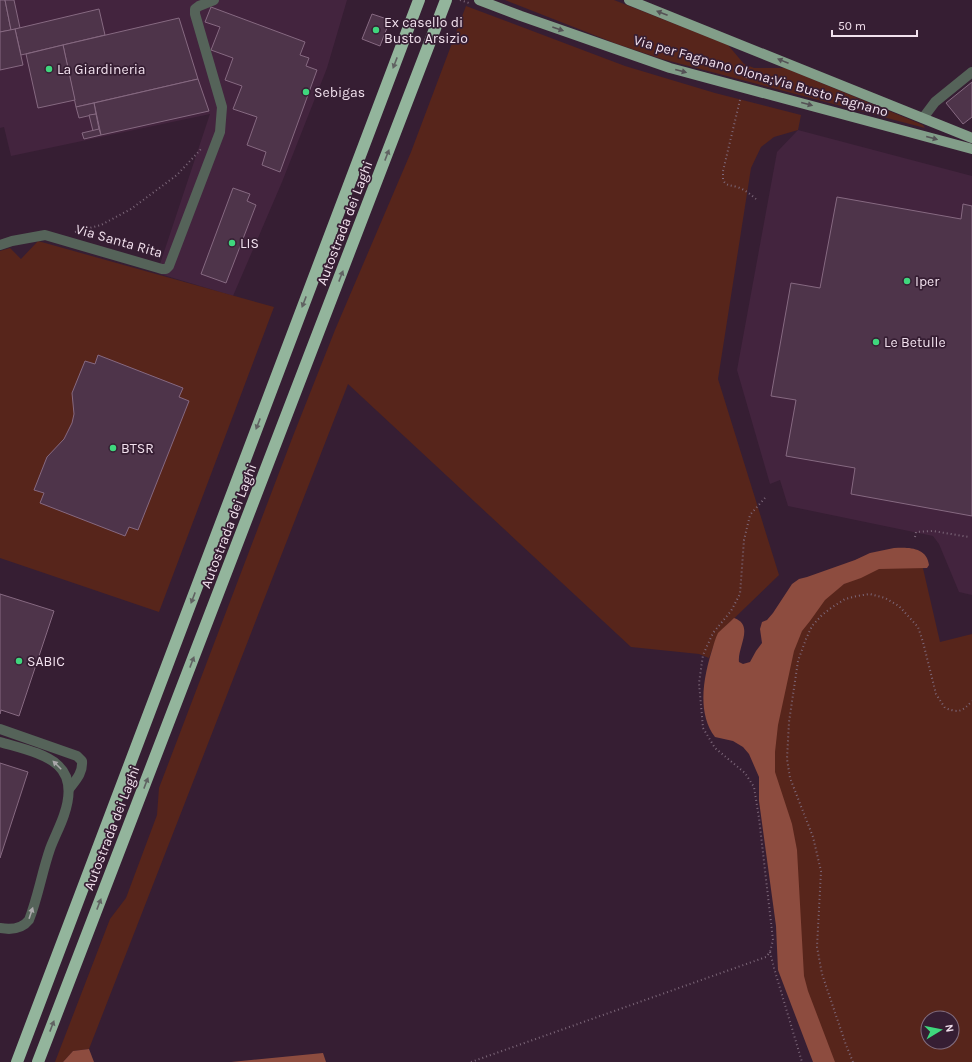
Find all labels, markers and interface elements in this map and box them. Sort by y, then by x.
one-way arrow [655,9,667,15]
scale bar [832,12,917,38]
place label: Ex casello di Busto Arsizio [384,14,468,47]
text: 50 m [838,19,866,33]
marker: Ex casello di Busto Arsizio [371,25,381,35]
one-way arrow [552,26,564,32]
street label: Via per Fagnano Olona;Via Busto Fagnano [632,31,890,121]
one-way arrow [391,57,397,69]
one-way arrow [777,58,788,64]
place label: La Giardineria [57,61,146,78]
marker: La Giardineria [44,64,54,74]
one-way arrow [675,68,687,74]
place label: Sebigas [314,84,365,101]
marker: Sebigas [301,87,311,97]
one-way arrow [800,102,813,108]
one-way arrow [926,135,938,141]
one-way arrow [385,148,391,160]
street label: Autostrada dei Laghi [313,158,377,288]
street label: Via Santa Rita [74,220,164,262]
place label: LIS [240,235,259,252]
marker: LIS [227,238,237,248]
one-way arrow [338,270,344,282]
place label: Iper [915,273,940,290]
marker: Iper [902,276,912,286]
one-way arrow [301,296,307,308]
place label: Le Betulle [884,334,946,351]
marker: Le Betulle [871,337,881,347]
one-way arrow [255,418,261,430]
place label: BTSR [121,440,154,457]
marker: BTSR [108,443,118,453]
street label: Autostrada dei Laghi [197,461,261,591]
one-way arrow [190,592,196,604]
place label: SABIC [27,653,65,670]
one-way arrow [190,655,196,667]
marker: SABIC [14,656,24,666]
one-way arrow [52,760,62,770]
street label: Autostrada dei Laghi [80,763,144,893]
one-way arrow [143,776,149,788]
one-way arrow [97,898,103,910]
one-way arrow [28,907,34,919]
north arrow [920,1010,960,1050]
one-way arrow [50,1019,56,1031]
text: N [942,1023,956,1033]

